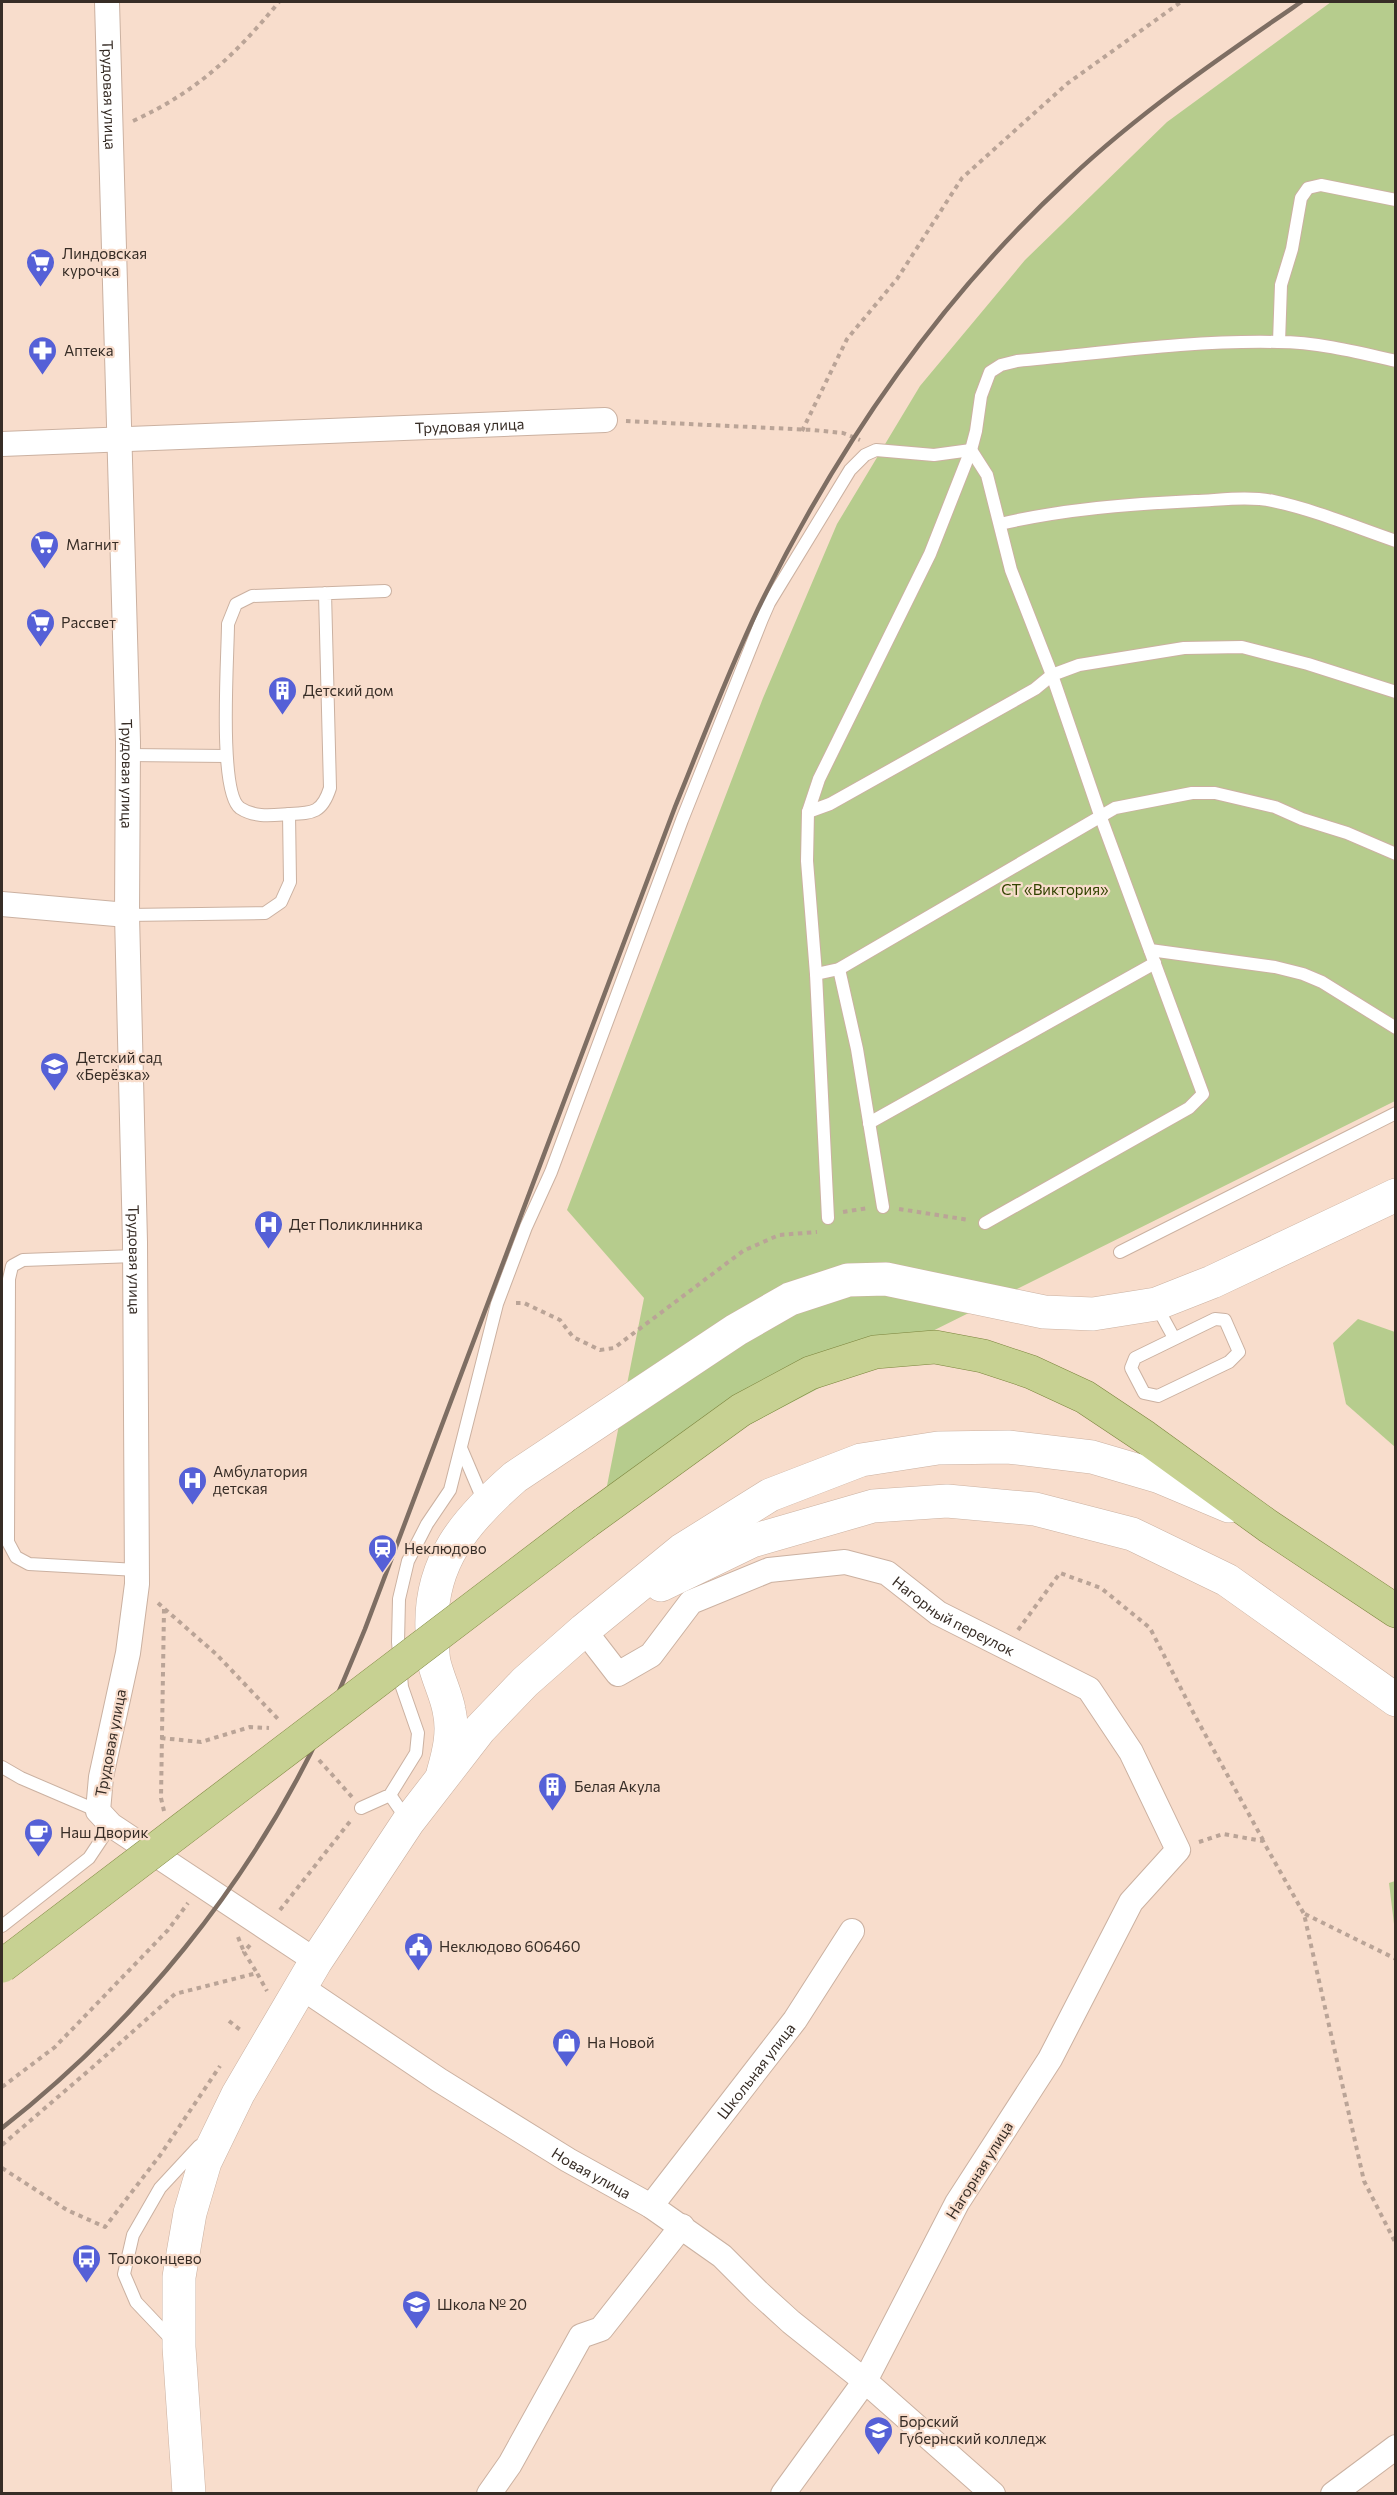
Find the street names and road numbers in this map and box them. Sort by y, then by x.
street label: Трудовая улица [99,40,120,150]
street label: Трудовая улица [415,414,525,437]
street label: Трудовая улица [118,719,137,829]
street label: Трудовая улица [125,1205,144,1314]
street label: Нагорный переулок [889,1572,1018,1659]
street label: Трудовая улица [91,1688,129,1798]
street label: Школьная улица [713,2019,799,2122]
street label: Нагорная улица [942,2118,1016,2222]
street label: Новая улица [549,2143,634,2202]

